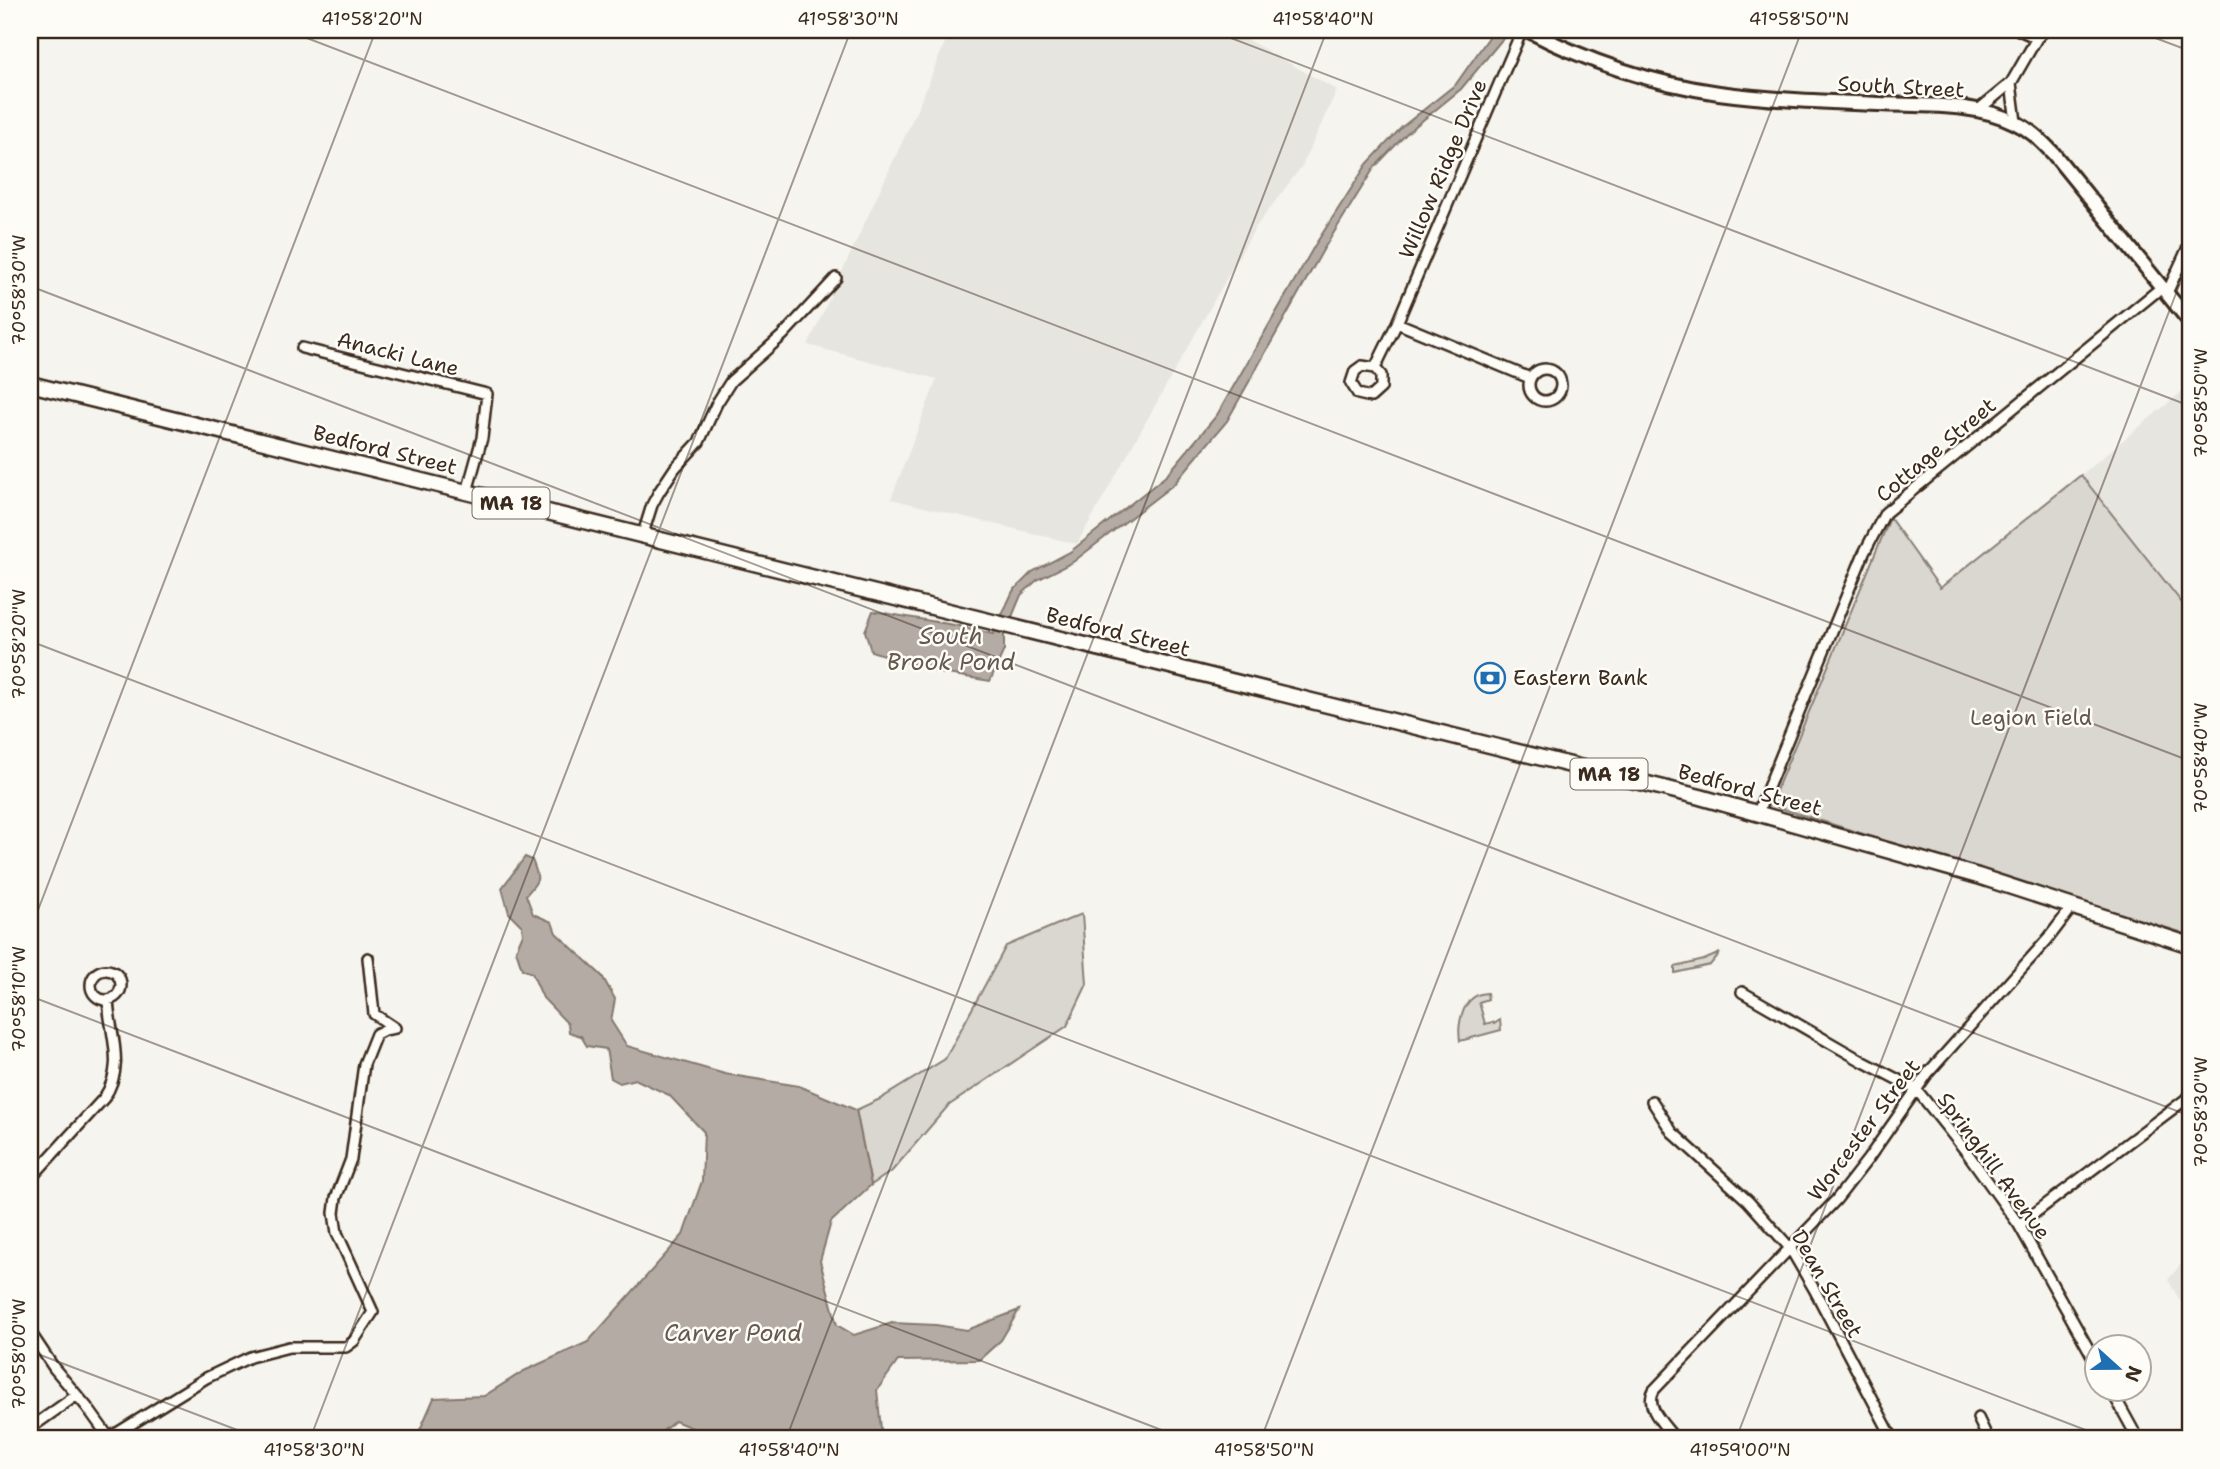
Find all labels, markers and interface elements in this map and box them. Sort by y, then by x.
text: 41°58'20"N [321,7,423,31]
text: 41°58'30"N [797,7,899,31]
text: 41°58'40"N [1272,7,1374,31]
text: 41°58'50"N [1749,7,1849,31]
street label: South Street [1837,70,1965,104]
street label: Willow Ridge Drive [1392,75,1494,263]
text: 70°58'30"W [7,235,31,346]
street label: Anacki Lane [334,325,462,383]
text: 70°58'50"W [2189,348,2213,458]
street label: Cottage Street [1870,391,2002,509]
street label: Bedford Street [310,419,460,481]
road number: MA 18 [472,488,550,518]
text: 70°58'20"W [7,589,31,699]
street label: Bedford Street [1043,601,1193,663]
water label: South Brook Pond [887,621,1016,677]
bank icon: Eastern Bank [1473,661,1507,695]
place label: Eastern Bank [1513,664,1648,692]
text: 70°58'40"W [2189,703,2213,813]
park label: Legion Field [1970,704,2092,732]
street label: Bedford Street [1675,757,1825,823]
road number: MA 18 [1570,758,1648,790]
text: 70°58'10"W [7,946,31,1052]
street label: Worcester Street [1801,1053,1927,1207]
text: 70°58'30"W [2189,1057,2213,1168]
street label: Springhill Avenue [1931,1087,2057,1245]
street label: Dean Street [1785,1225,1869,1343]
text: 70°58'00"W [7,1298,31,1410]
water label: Carver Pond [664,1318,802,1348]
north arrow [2084,1332,2154,1402]
text: N [2119,1362,2148,1385]
text: 41°58'30"N [263,1438,365,1462]
text: 41°58'40"N [738,1438,840,1462]
text: 41°58'50"N [1214,1438,1314,1462]
text: 41°59'00"N [1689,1438,1791,1462]

